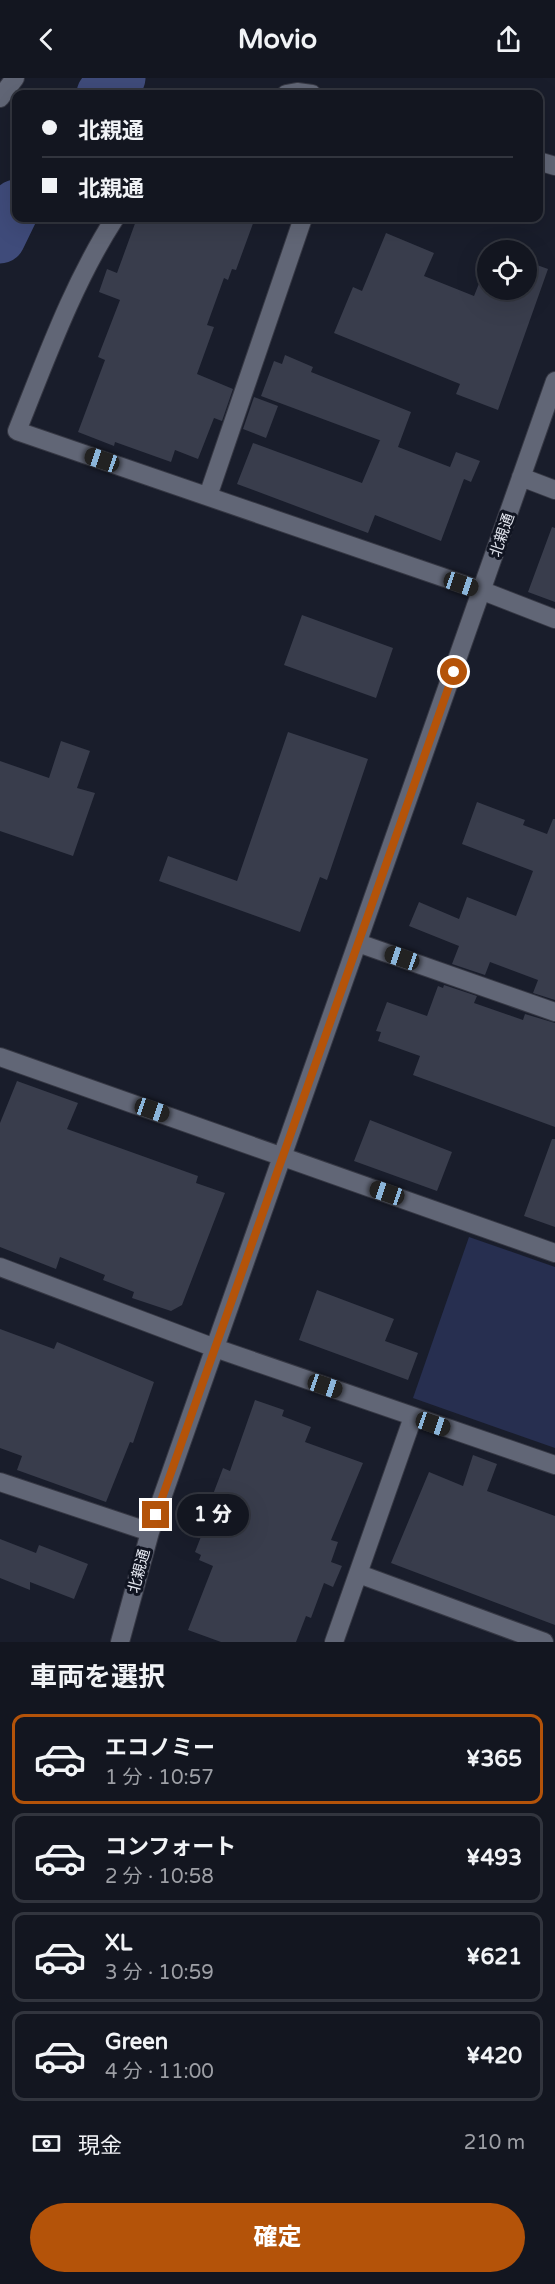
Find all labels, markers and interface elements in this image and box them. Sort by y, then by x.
icon: back [30,23,63,56]
text: Movio [238,23,317,56]
icon: share [492,23,525,56]
text: 北親通 [78,118,144,144]
text: 北親通 [78,176,144,202]
map controls [477,240,537,300]
button: locate [477,240,537,300]
car [82,446,122,474]
street label: 北親通 [486,511,518,559]
car [441,570,481,598]
route start [440,658,467,685]
car [382,944,422,972]
car [132,1096,172,1124]
car [367,1179,407,1207]
car [305,1372,345,1400]
car [413,1410,453,1438]
callout: 1 分 [177,1494,249,1536]
route end [142,1501,169,1528]
text: 1 分 [194,1503,232,1527]
street label: 北親通 [124,1547,154,1595]
text: 車両を選択 [30,1661,165,1694]
icon: car [33,1732,87,1786]
text: エコノミー [105,1735,215,1761]
text: ¥365 [466,1746,522,1772]
text: 1 分 · 10:57 [105,1766,214,1790]
icon: car [33,1831,87,1885]
text: コンフォート [105,1834,236,1860]
text: ¥493 [466,1845,522,1871]
text: 2 分 · 10:58 [105,1865,214,1889]
icon: car [33,1930,87,1984]
text: XL [105,1930,132,1956]
text: ¥621 [466,1944,522,1970]
text: 3 分 · 10:59 [105,1961,214,1985]
icon: car [33,2029,87,2083]
text: Green [105,2029,168,2055]
text: ¥420 [466,2043,522,2069]
text: 4 分 · 11:00 [105,2060,214,2084]
icon: cash [30,2127,63,2160]
text: 210 m [464,2131,525,2155]
text: 現金 [78,2133,122,2159]
button: 確定 [30,2203,525,2272]

